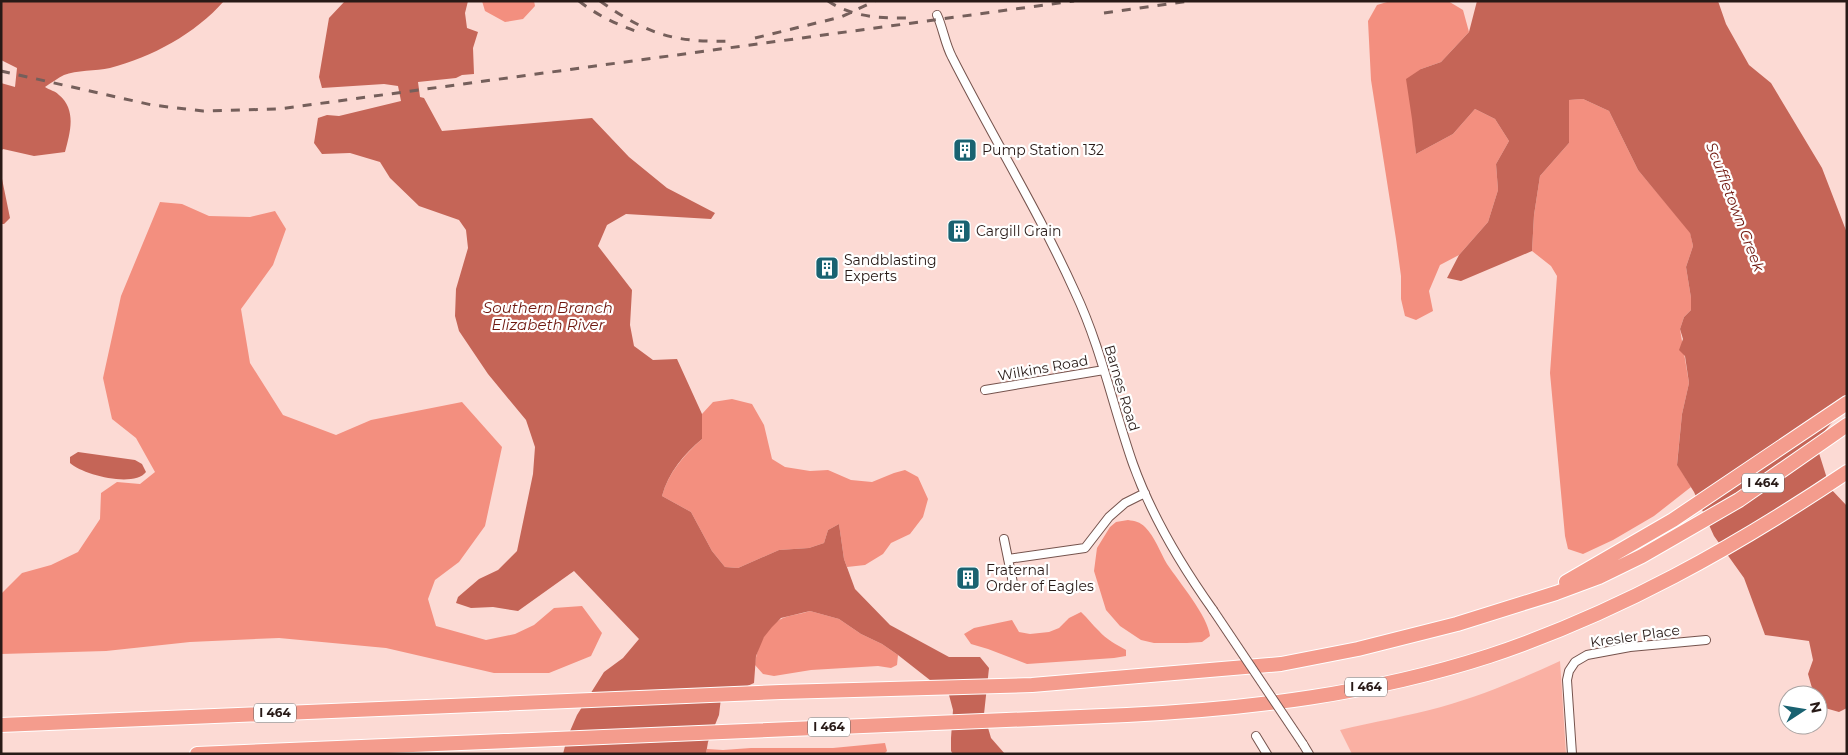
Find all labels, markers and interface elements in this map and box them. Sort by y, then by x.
building icon: Pump Station 132 [952,137,978,163]
water label: Scuffletown Creek [1702,139,1769,275]
place label: Pump Station 132 [982,141,1104,159]
building icon: Cargill Grain [946,218,972,244]
place label: Cargill Grain [976,222,1061,240]
place label: Sandblasting Experts [844,251,937,285]
building icon: Sandblasting Experts [814,255,840,281]
water label: Southern Branch Elizabeth River [483,298,613,334]
street label: Barnes Road [1100,343,1144,433]
street label: Wilkins Road [996,351,1090,385]
road number: I 464 [1742,473,1784,492]
place label: Fraternal Order of Eagles [986,561,1094,595]
building icon: Fraternal Order of Eagles [955,565,981,591]
street label: Kresler Place [1589,621,1681,651]
road number: I 464 [1345,678,1387,696]
north arrow [1778,685,1828,735]
text: N [1806,700,1826,715]
road number: I 464 [254,704,296,722]
road number: I 464 [808,718,850,736]

